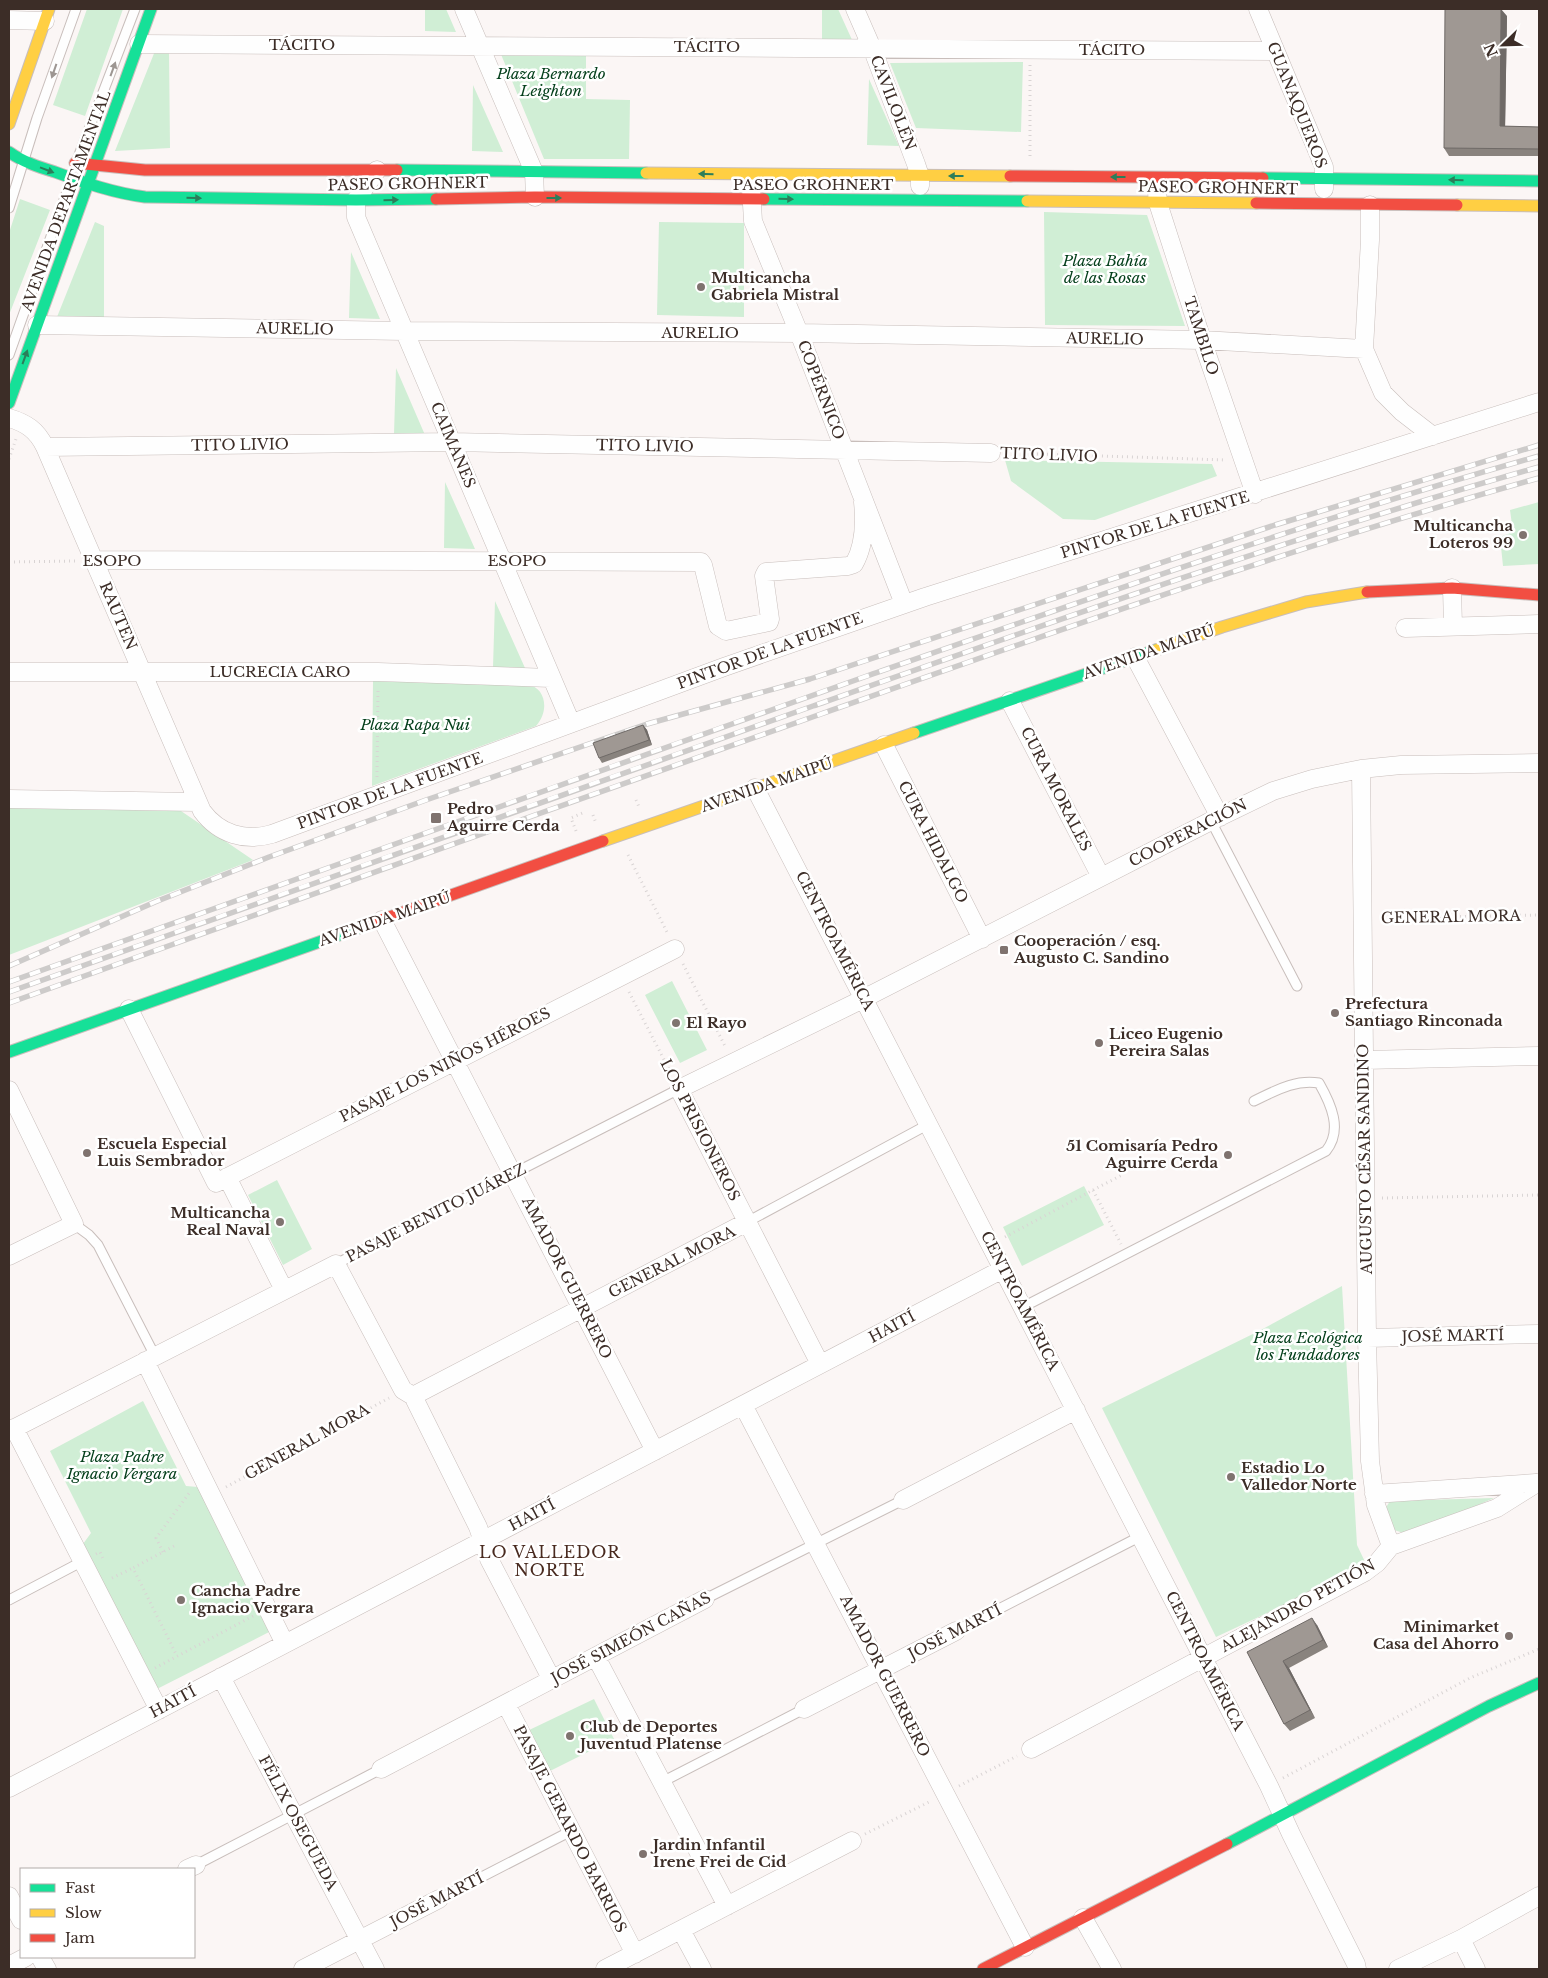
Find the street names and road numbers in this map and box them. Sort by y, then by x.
street label: TÁCITO [269,35,335,54]
street label: TÁCITO [674,37,740,56]
street label: GUANAQUEROS [1263,39,1332,171]
street label: TÁCITO [1079,40,1145,59]
street label: CAVILOLÉN [867,52,920,153]
street label: AVENIDA DEPARTAMENTAL [16,87,115,315]
street label: PASEO GROHNERT [328,173,488,194]
street label: PASEO GROHNERT [733,175,893,194]
street label: PASEO GROHNERT [1138,177,1298,198]
street label: TAMBILO [1180,294,1223,378]
street label: AURELIO [255,318,334,339]
street label: AURELIO [660,323,739,342]
street label: AURELIO [1065,328,1144,349]
street label: COPÉRNICO [794,337,849,442]
street label: CAIMANES [427,399,480,491]
street label: TITO LIVIO [191,434,289,455]
street label: TITO LIVIO [596,435,694,456]
street label: TITO LIVIO [1000,443,1098,466]
street label: PINTOR DE LA FUENTE [1058,487,1252,562]
street label: ESOPO [82,551,142,570]
street label: ESOPO [487,551,547,570]
street label: RAUTEN [96,579,141,653]
street label: PINTOR DE LA FUENTE [674,608,865,693]
street label: AVENIDA MAIPÚ [1079,620,1217,683]
street label: LUCRECIA CARO [210,662,351,681]
street label: CURA MORALES [1017,723,1096,854]
street label: PINTOR DE LA FUENTE [294,748,485,833]
street label: AVENIDA MAIPÚ [697,753,835,816]
street label: CURA HIDALGO [894,777,972,906]
street label: COOPERACIÓN [1126,795,1250,871]
street label: CENTROAMÉRICA [792,868,879,1014]
street label: AVENIDA MAIPÚ [315,887,453,950]
street label: GENERAL MORA [1381,906,1522,927]
street label: PASAJE LOS NIÑOS HÉROES [336,1003,553,1126]
street label: AUGUSTO CÉSAR SANDINO [1353,1044,1376,1275]
street label: LOS PRISIONEROS [656,1056,745,1204]
street label: PASAJE BENITO JUÁREZ [343,1159,529,1266]
street label: AMADOR GUERRERO [518,1193,617,1362]
street label: GENERAL MORA [605,1221,739,1302]
street label: CENTROAMÉRICA [977,1228,1064,1374]
street label: HAITÍ [865,1306,918,1347]
street label: JOSÉ MARTÍ [1400,1325,1504,1346]
street label: GENERAL MORA [241,1399,373,1484]
street label: HAITÍ [505,1494,558,1535]
street label: ALEJANDRO PETIÓN [1216,1555,1379,1657]
street label: JOSÉ SIMEÓN CAÑAS [546,1587,714,1689]
street label: CENTROAMÉRICA [1162,1588,1249,1734]
street label: AMADOR GUERRERO [836,1591,935,1760]
street label: JOSÉ MARTÍ [903,1600,1005,1664]
street label: HAITÍ [146,1681,199,1722]
street label: PASAJE GERARDO BARRIOS [510,1722,631,1936]
street label: FÉLIX OSEGUEDA [255,1752,342,1894]
street label: JOSÉ MARTÍ [385,1868,487,1932]

